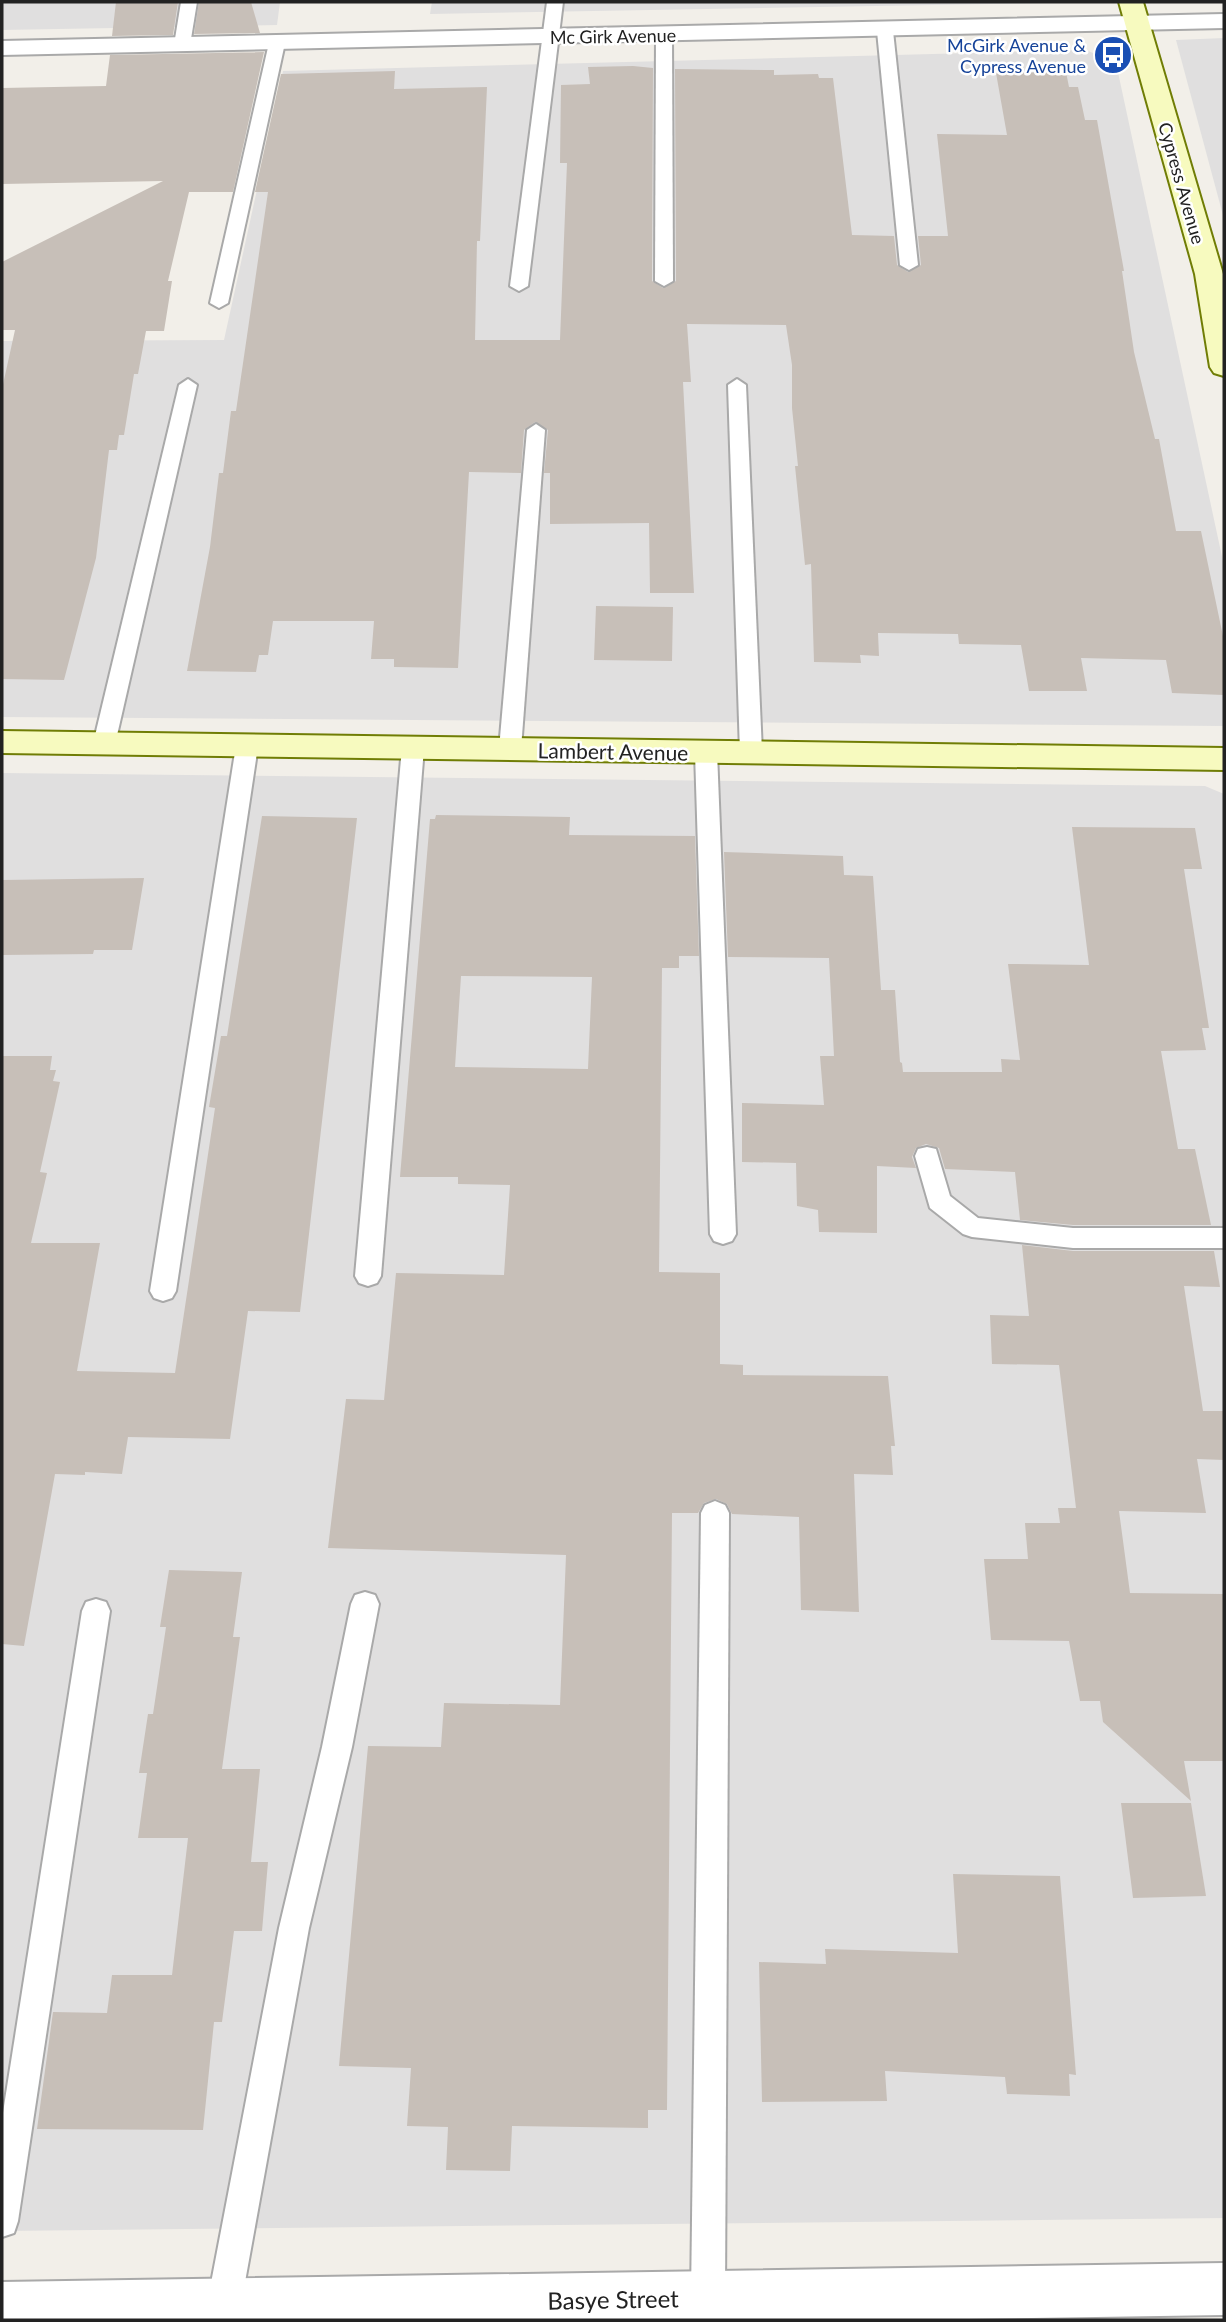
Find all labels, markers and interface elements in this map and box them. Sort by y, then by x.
street label: Mc Girk Avenue [550,24,676,48]
place label: McGirk Avenue & Cypress Avenue [947,34,1086,77]
bus stop icon: McGirk Avenue & Cypress Avenue [1092,34,1134,76]
street label: Cypress Avenue [1154,119,1210,247]
street label: Lambert Avenue [537,737,689,765]
street label: Basye Street [547,2283,679,2315]

